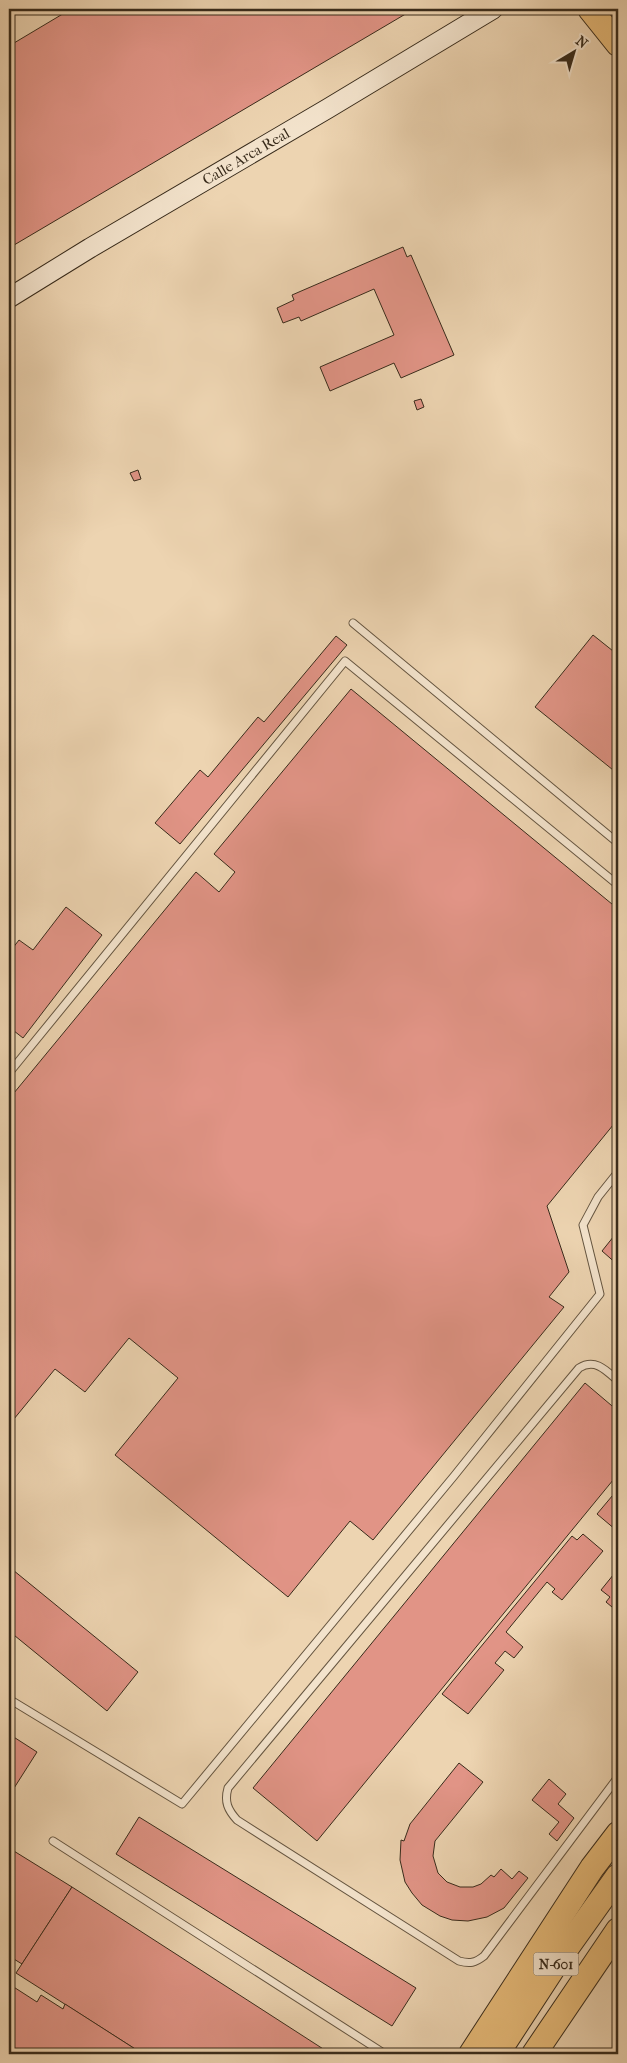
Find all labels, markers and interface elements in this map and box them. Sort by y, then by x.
north arrow [550,28,600,78]
text: N [572,32,591,52]
street label: Calle Arca Real [199,124,293,189]
road number: N-601 [534,1952,578,1976]

